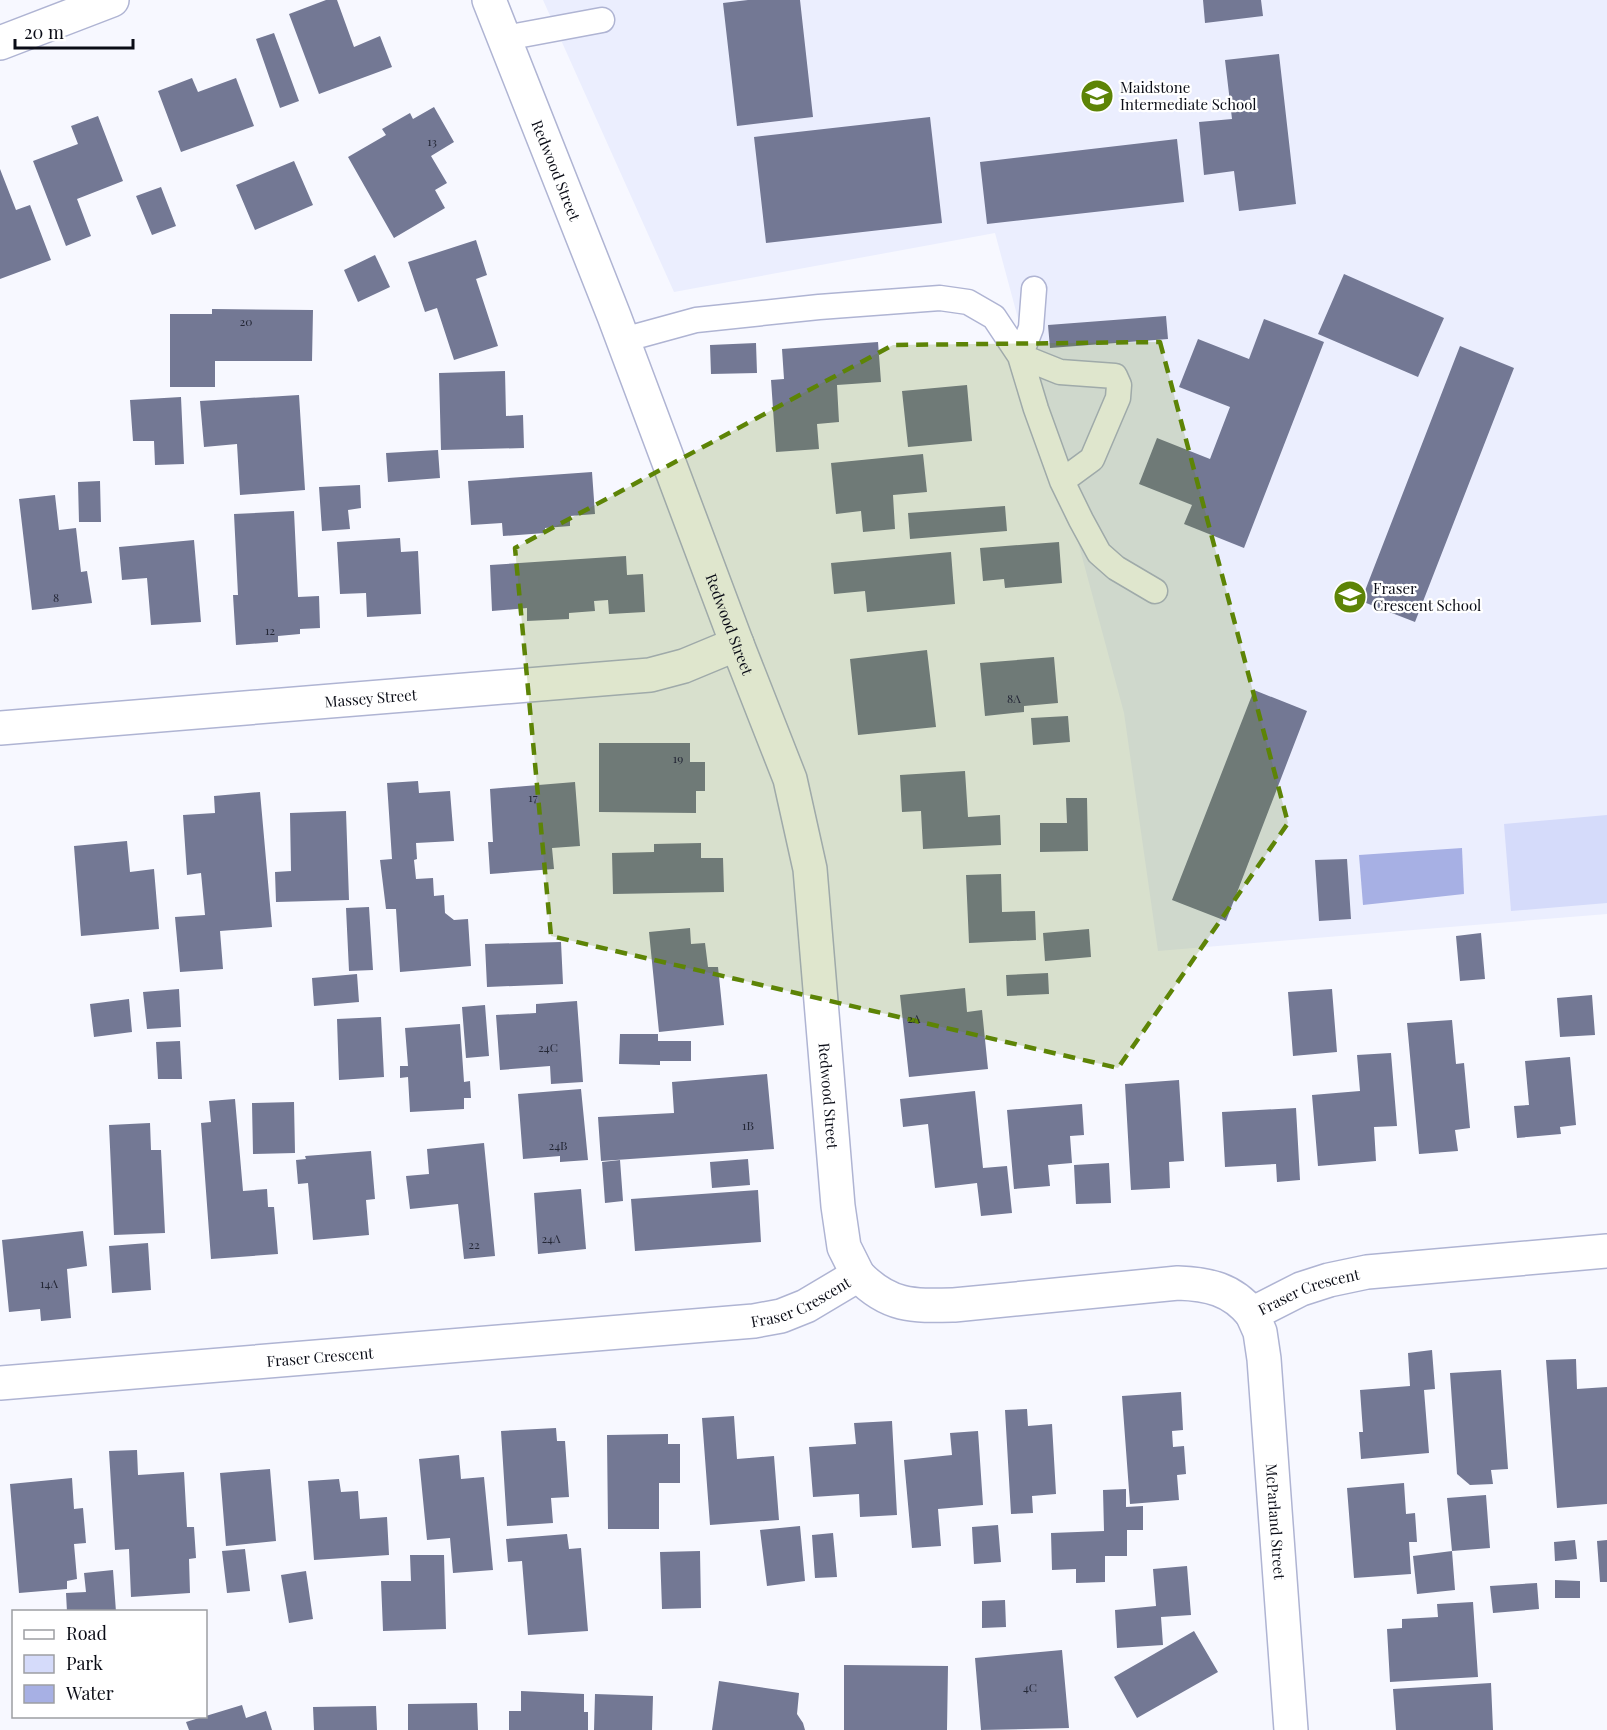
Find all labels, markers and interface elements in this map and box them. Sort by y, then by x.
scale bar [15,12,134,50]
text: 20 m [24,20,64,44]
place label: Maidstone Intermediate School [1120,77,1257,114]
school or university icon: Maidstone Intermediate School [1079,78,1115,114]
street label: Redwood Street [527,117,585,224]
house number: 13 [427,133,437,149]
house number: 20 [240,313,252,329]
street label: Redwood Street [701,571,758,678]
place label: Fraser Crescent School [1373,578,1481,615]
school or university icon: Fraser Crescent School [1332,579,1368,615]
house number: 8 [53,589,59,605]
house number: 12 [265,622,275,638]
street label: Massey Street [324,684,418,711]
house number: 8A [1007,690,1021,706]
house number: 19 [673,750,683,766]
house number: 17 [528,789,538,805]
house number: 2A [907,1010,921,1026]
house number: 24C [538,1039,558,1055]
street label: Redwood Street [814,1042,843,1151]
house number: 1B [742,1117,754,1133]
house number: 24B [548,1137,568,1153]
house number: 24A [541,1230,561,1246]
house number: 22 [468,1236,480,1252]
street label: Fraser Crescent [1254,1264,1362,1319]
street label: Fraser Crescent [749,1272,854,1331]
house number: 14A [40,1275,58,1291]
street label: Fraser Crescent [266,1342,375,1371]
street label: McParland Street [1262,1463,1290,1581]
legend [12,1610,207,1718]
text: Road [66,1621,107,1645]
text: Park [66,1651,103,1675]
house number: 4C [1023,1679,1037,1695]
text: Water [65,1681,114,1705]

